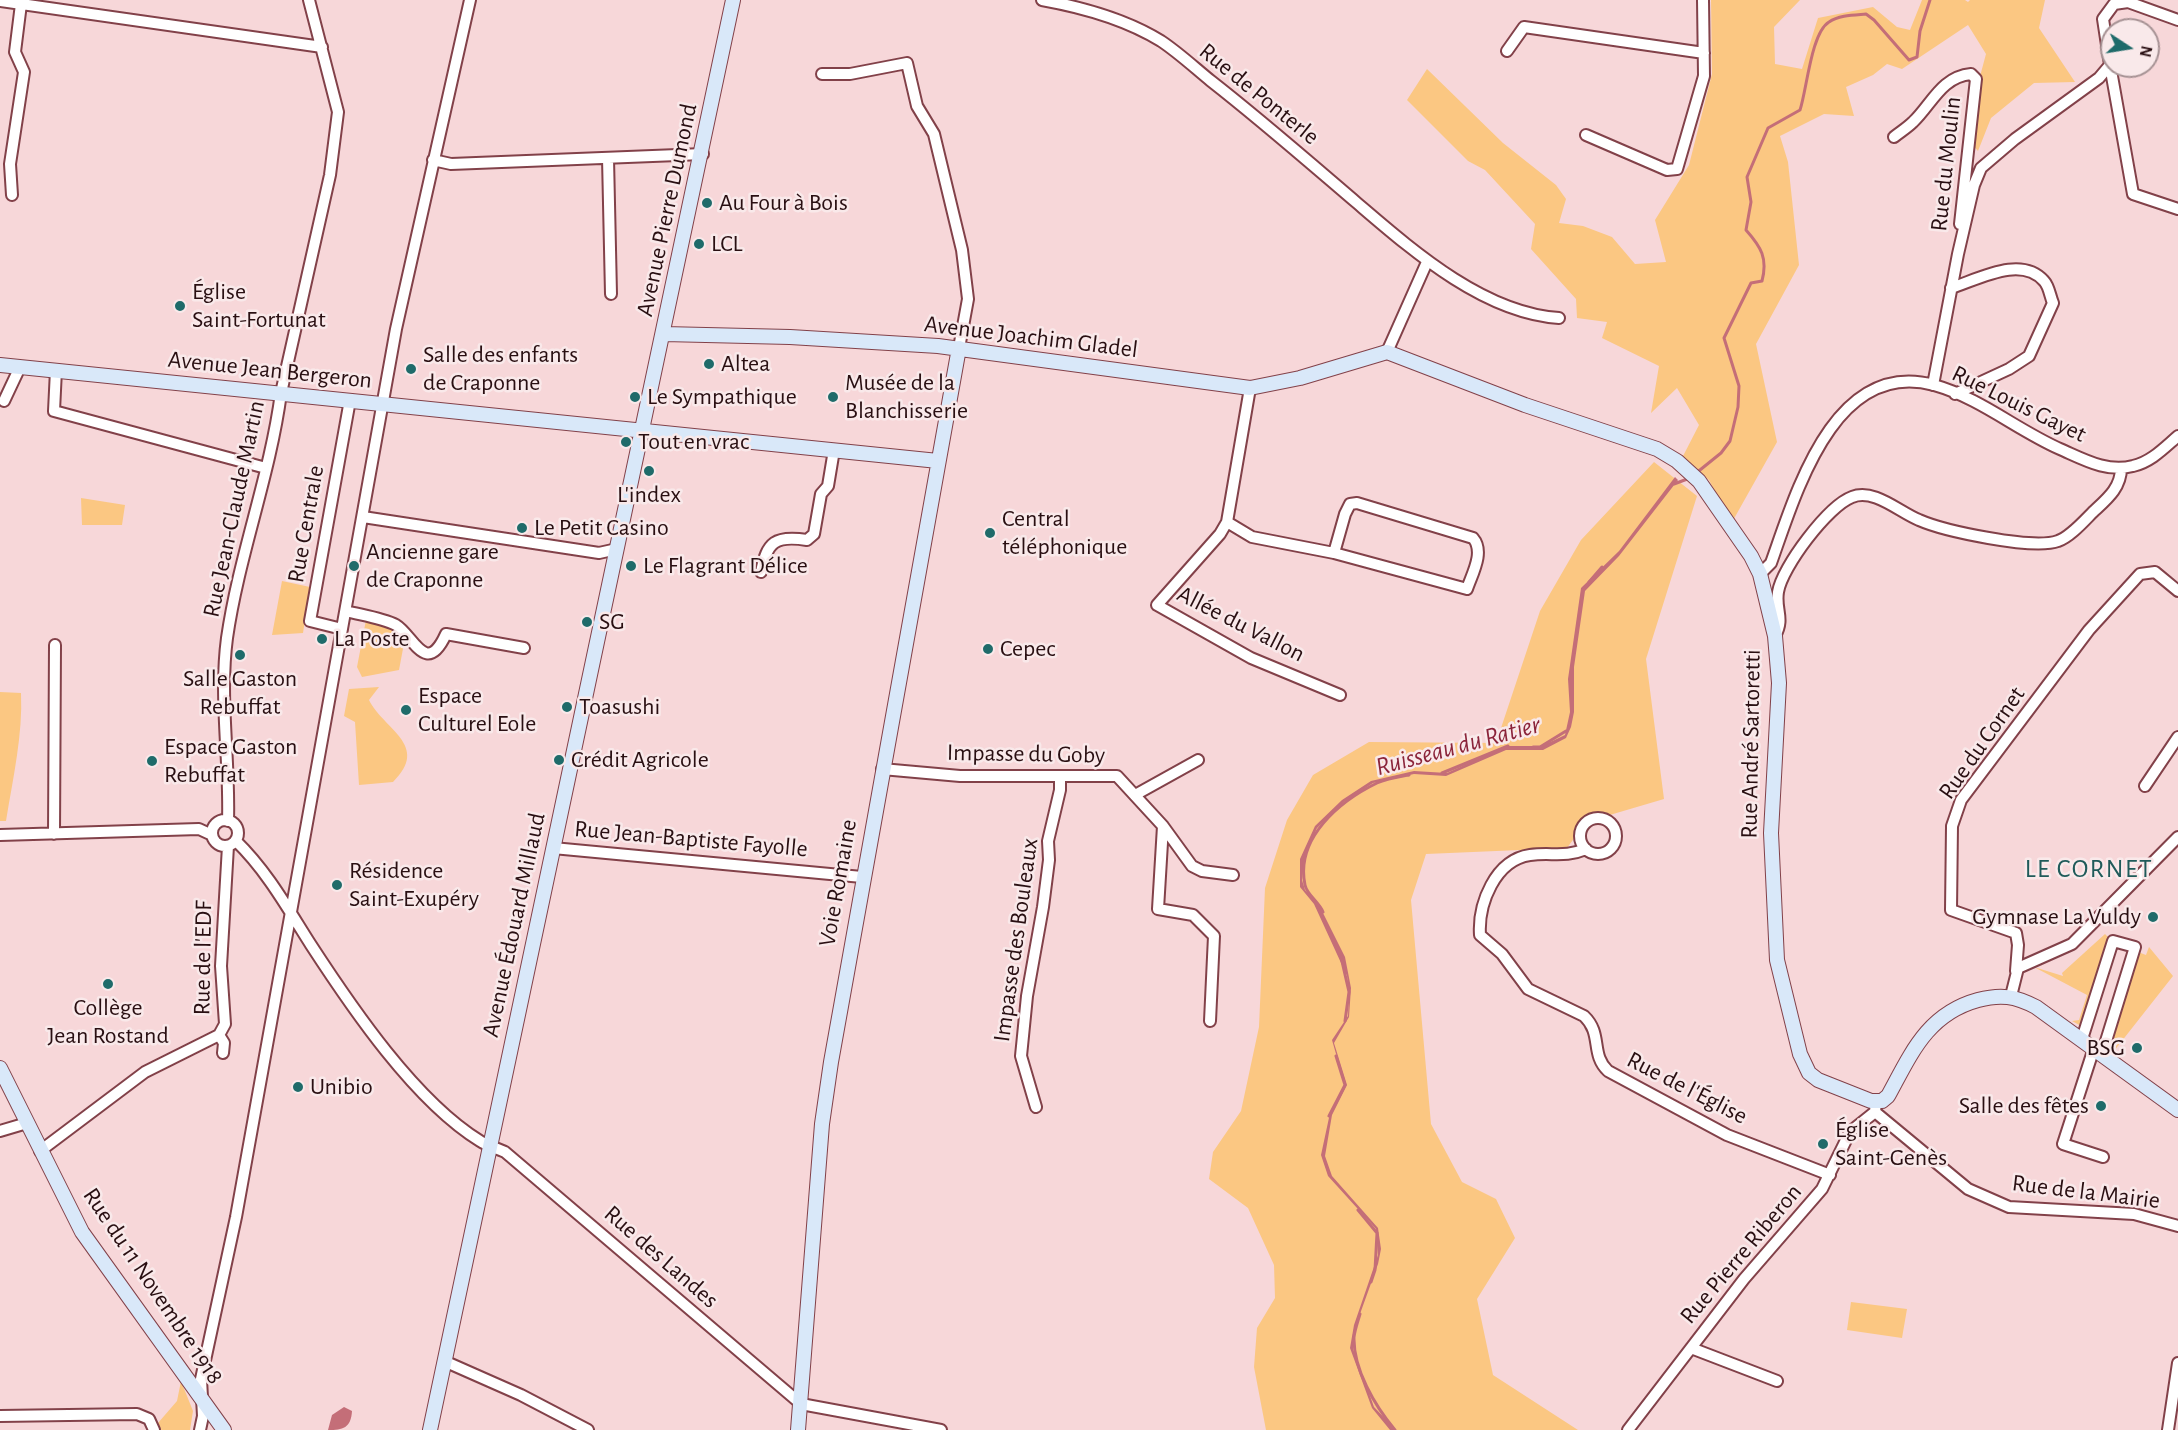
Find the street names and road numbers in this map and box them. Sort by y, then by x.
street label: Rue de Ponterle [1193,37,1325,151]
street label: Rue du Moulin [1925,95,1967,233]
street label: Avenue Pierre Dumond [630,101,704,319]
street label: Avenue Joachim Gladel [923,310,1139,364]
street label: Avenue Jean Bergeron [167,345,373,395]
street label: Rue Louis Gayet [1947,359,2091,449]
street label: Rue Jean-Claude Martin [197,398,271,620]
street label: Rue Centrale [282,463,330,585]
street label: Allée du Vallon [1172,579,1310,669]
street label: Rue André Sartoretti [1735,649,1767,839]
street label: Rue du Cornet [1933,681,2031,805]
street label: Impasse du Goby [947,738,1105,770]
street label: Avenue Édouard Millaud [476,810,552,1040]
street label: Rue Jean-Baptiste Fayolle [573,814,809,864]
street label: Voie Romaine [813,817,863,949]
street label: Impasse des Bouleaux [987,836,1045,1044]
street label: Rue de l'EDF [188,900,218,1016]
street label: Rue de l'Église [1622,1045,1752,1131]
street label: Rue de la Mairie [2010,1169,2162,1215]
street label: Rue Pierre Riberon [1674,1178,1808,1330]
street label: Rue du 11 Novembre 1918 [77,1182,229,1390]
street label: Rue des Landes [598,1200,724,1314]

